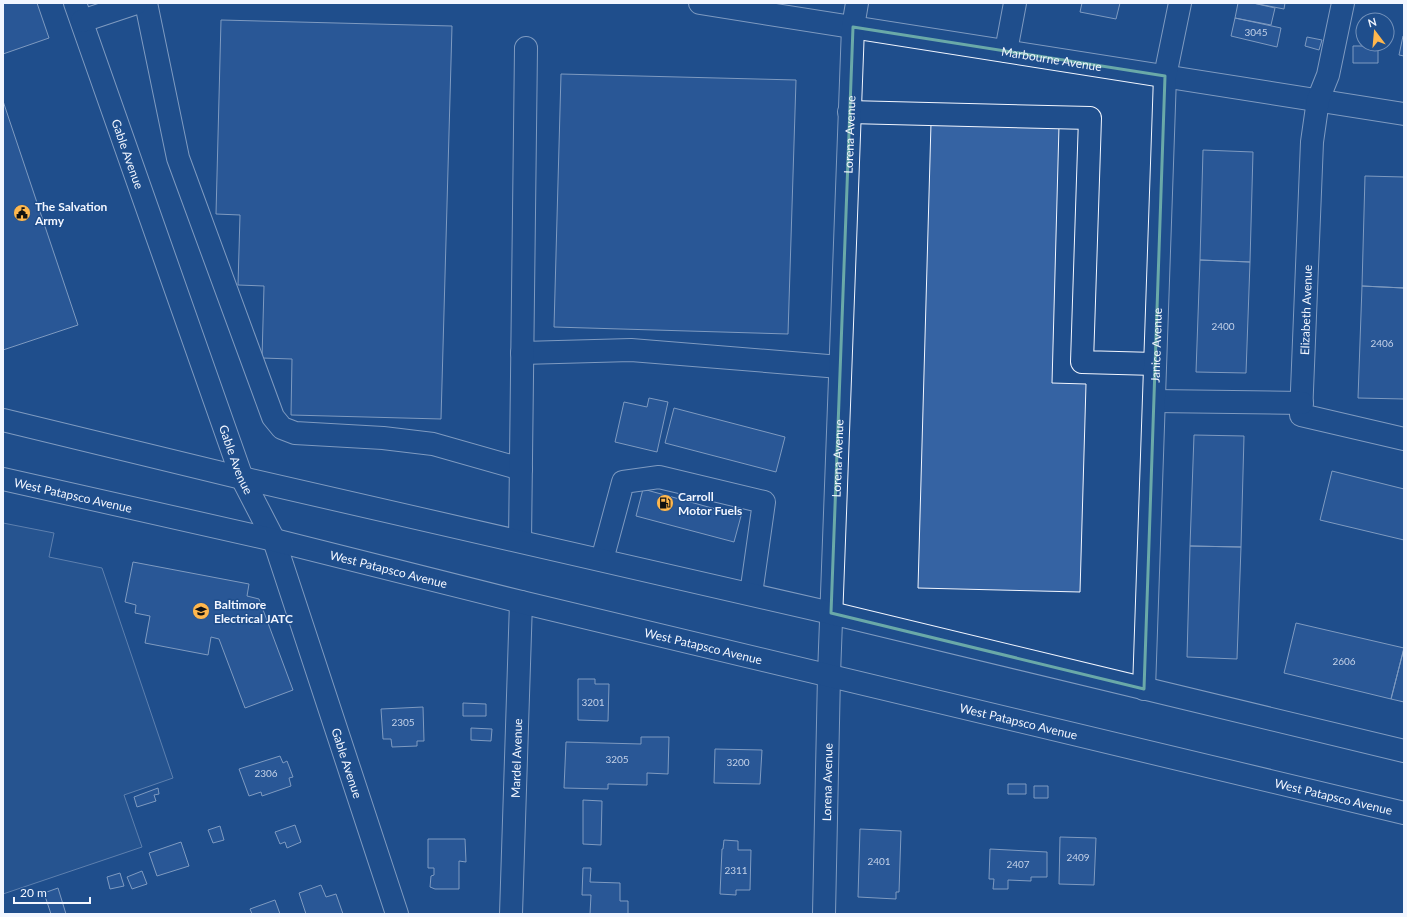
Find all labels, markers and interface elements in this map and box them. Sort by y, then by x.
north arrow [1355,12,1395,52]
text: N [1366,14,1378,29]
house number: 3045 [1244,26,1268,38]
street label: Marbourne Avenue [1000,43,1103,74]
street label: Lorena Avenue [840,95,858,174]
street label: Gable Avenue [109,117,147,191]
place label: The Salvation Army [34,199,108,228]
public building icon: The Salvation Army [12,203,32,223]
street label: Elizabeth Avenue [1297,265,1315,355]
street label: Janice Avenue [1147,308,1165,383]
house number: 2400 [1211,320,1235,332]
house number: 2406 [1370,337,1394,349]
street label: Lorena Avenue [828,419,846,498]
street label: Gable Avenue [216,423,256,497]
street label: West Patapsco Avenue [13,474,134,515]
place label: Carroll Motor Fuels [678,489,742,518]
fuel station icon: Carroll Motor Fuels [655,493,675,513]
street label: West Patapsco Avenue [328,547,449,591]
place label: Baltimore Electrical JATC [214,597,293,626]
school or university icon: Baltimore Electrical JATC [191,601,211,621]
street label: West Patapsco Avenue [643,624,764,667]
house number: 2606 [1332,655,1356,667]
house number: 3201 [581,696,605,708]
street label: West Patapsco Avenue [958,700,1079,742]
house number: 2305 [391,716,415,728]
street label: Mardel Avenue [507,718,525,798]
street label: Gable Avenue [329,726,366,800]
street label: Lorena Avenue [818,743,835,821]
house number: 3205 [605,753,629,765]
house number: 3200 [726,756,750,768]
house number: 2306 [254,767,278,779]
street label: West Patapsco Avenue [1273,775,1394,818]
house number: 2409 [1066,851,1090,863]
house number: 2401 [867,855,891,867]
house number: 2407 [1006,858,1030,870]
house number: 2311 [724,864,748,876]
scale bar [14,879,90,905]
text: 20 m [20,885,47,900]

